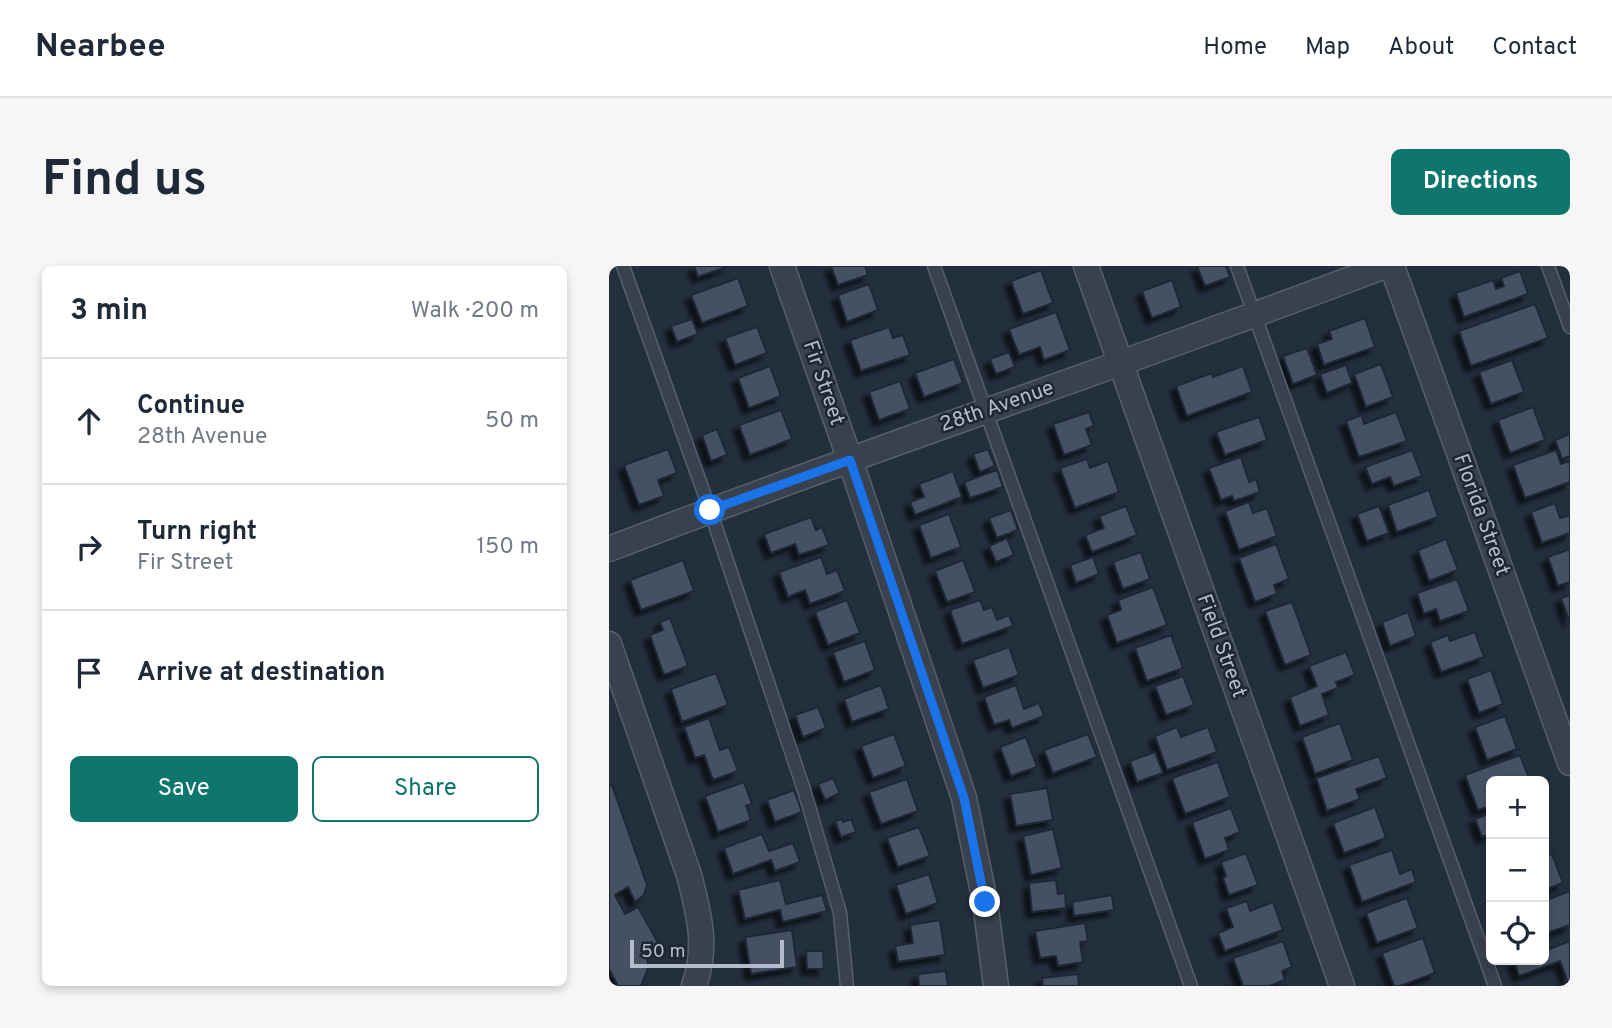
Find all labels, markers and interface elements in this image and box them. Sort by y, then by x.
text: Nearbee [35,27,166,69]
text: Home [1203,33,1267,63]
text: Map [1305,33,1350,63]
text: About [1388,33,1454,63]
text: Contact [1492,33,1577,63]
button: Directions [1391,149,1570,215]
text: Find us [42,151,207,213]
text: 3 min [70,293,148,330]
text: Walk · 200 m [411,297,539,326]
street label: Fir Street [796,337,850,429]
street label: 28th Avenue [936,375,1058,439]
text: Continue [137,390,245,423]
icon: ahead [70,402,108,440]
text: 50 m [485,407,539,436]
text: 28th Avenue [137,423,267,452]
street label: Florida Street [1446,450,1516,580]
route start [694,494,725,525]
text: Turn right [137,516,257,549]
icon: right [70,528,108,566]
text: 150 m [477,533,539,562]
text: Fir Street [137,549,233,578]
street label: Field Street [1190,590,1252,702]
icon: arrive [70,654,108,692]
text: Arrive at destination [137,657,385,690]
button: Save [70,756,298,822]
button: Share [312,756,539,822]
map controls [1486,776,1549,965]
button: + [1486,776,1549,839]
button: − [1486,839,1549,902]
route end [969,886,1000,917]
button: locate [1486,902,1549,965]
scale bar [630,937,784,969]
text: 50 m [641,940,686,964]

